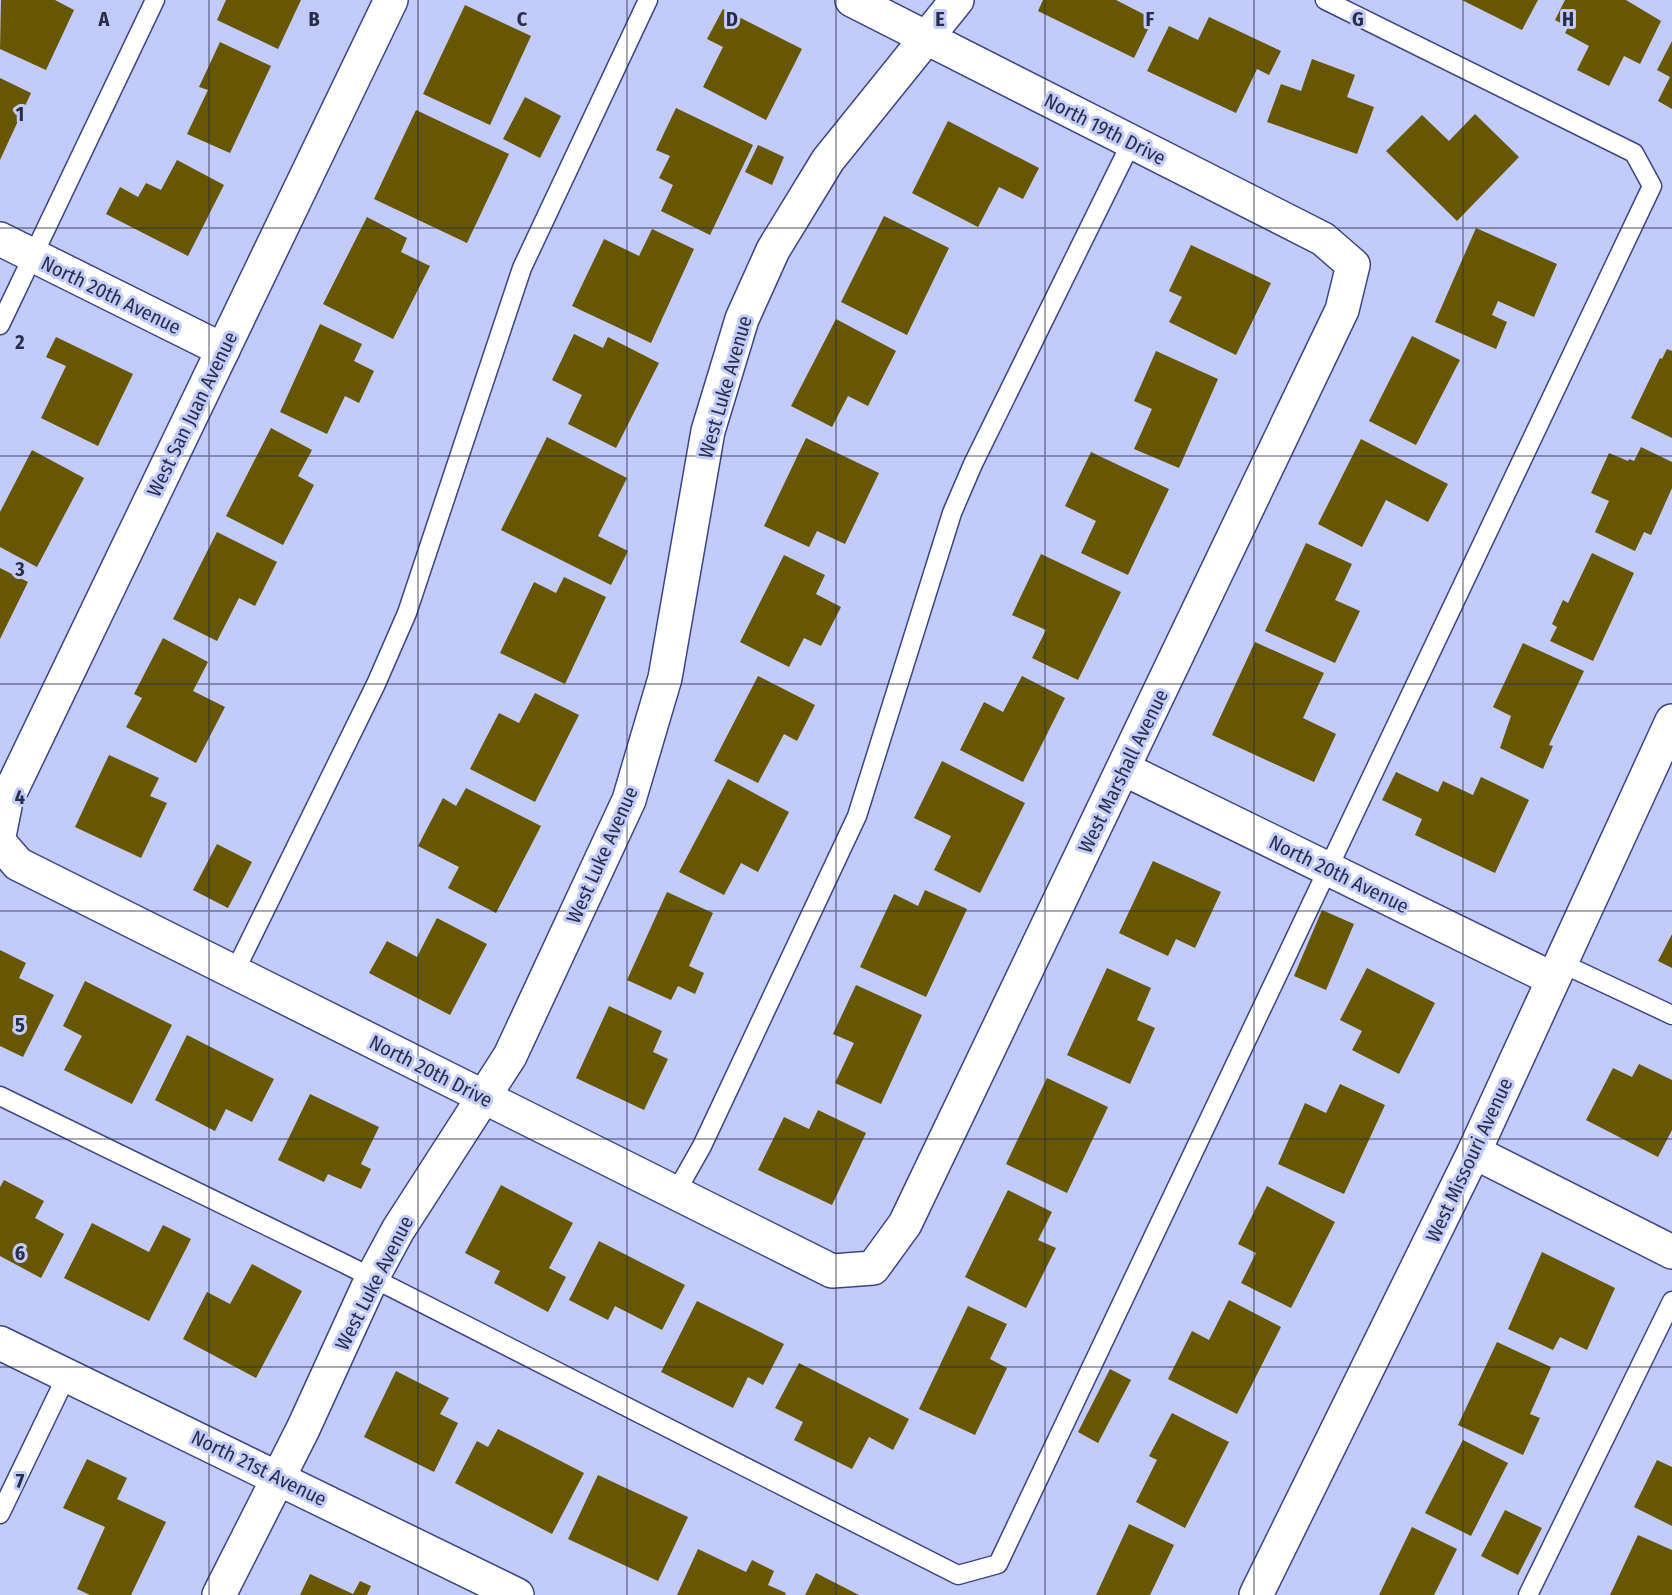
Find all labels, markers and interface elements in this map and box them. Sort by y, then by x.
text: A [98,7,111,31]
text: B [308,7,320,31]
text: C [517,7,528,31]
text: D [726,7,738,31]
text: E [935,7,945,31]
text: F [1146,7,1155,31]
text: G [1352,7,1364,31]
text: H [1562,7,1574,31]
street label: North 19th Drive [1040,88,1170,170]
text: 1 [16,102,24,126]
street label: North 20th Avenue [37,251,185,339]
street label: West Luke Avenue [693,313,757,461]
street label: West San Juan Avenue [142,328,242,500]
text: 2 [14,330,25,354]
text: 3 [14,557,25,581]
street label: West Marshall Avenue [1073,685,1173,857]
street label: West Luke Avenue [561,783,643,927]
text: 4 [15,785,25,809]
street label: North 20th Avenue [1265,830,1413,918]
text: 5 [15,1013,25,1037]
street label: North 20th Drive [366,1030,496,1112]
street label: West Missouri Avenue [1420,1074,1518,1246]
street label: West Luke Avenue [330,1212,418,1354]
text: 6 [15,1241,25,1265]
street label: North 21st Avenue [187,1425,331,1511]
text: 7 [16,1469,25,1493]

